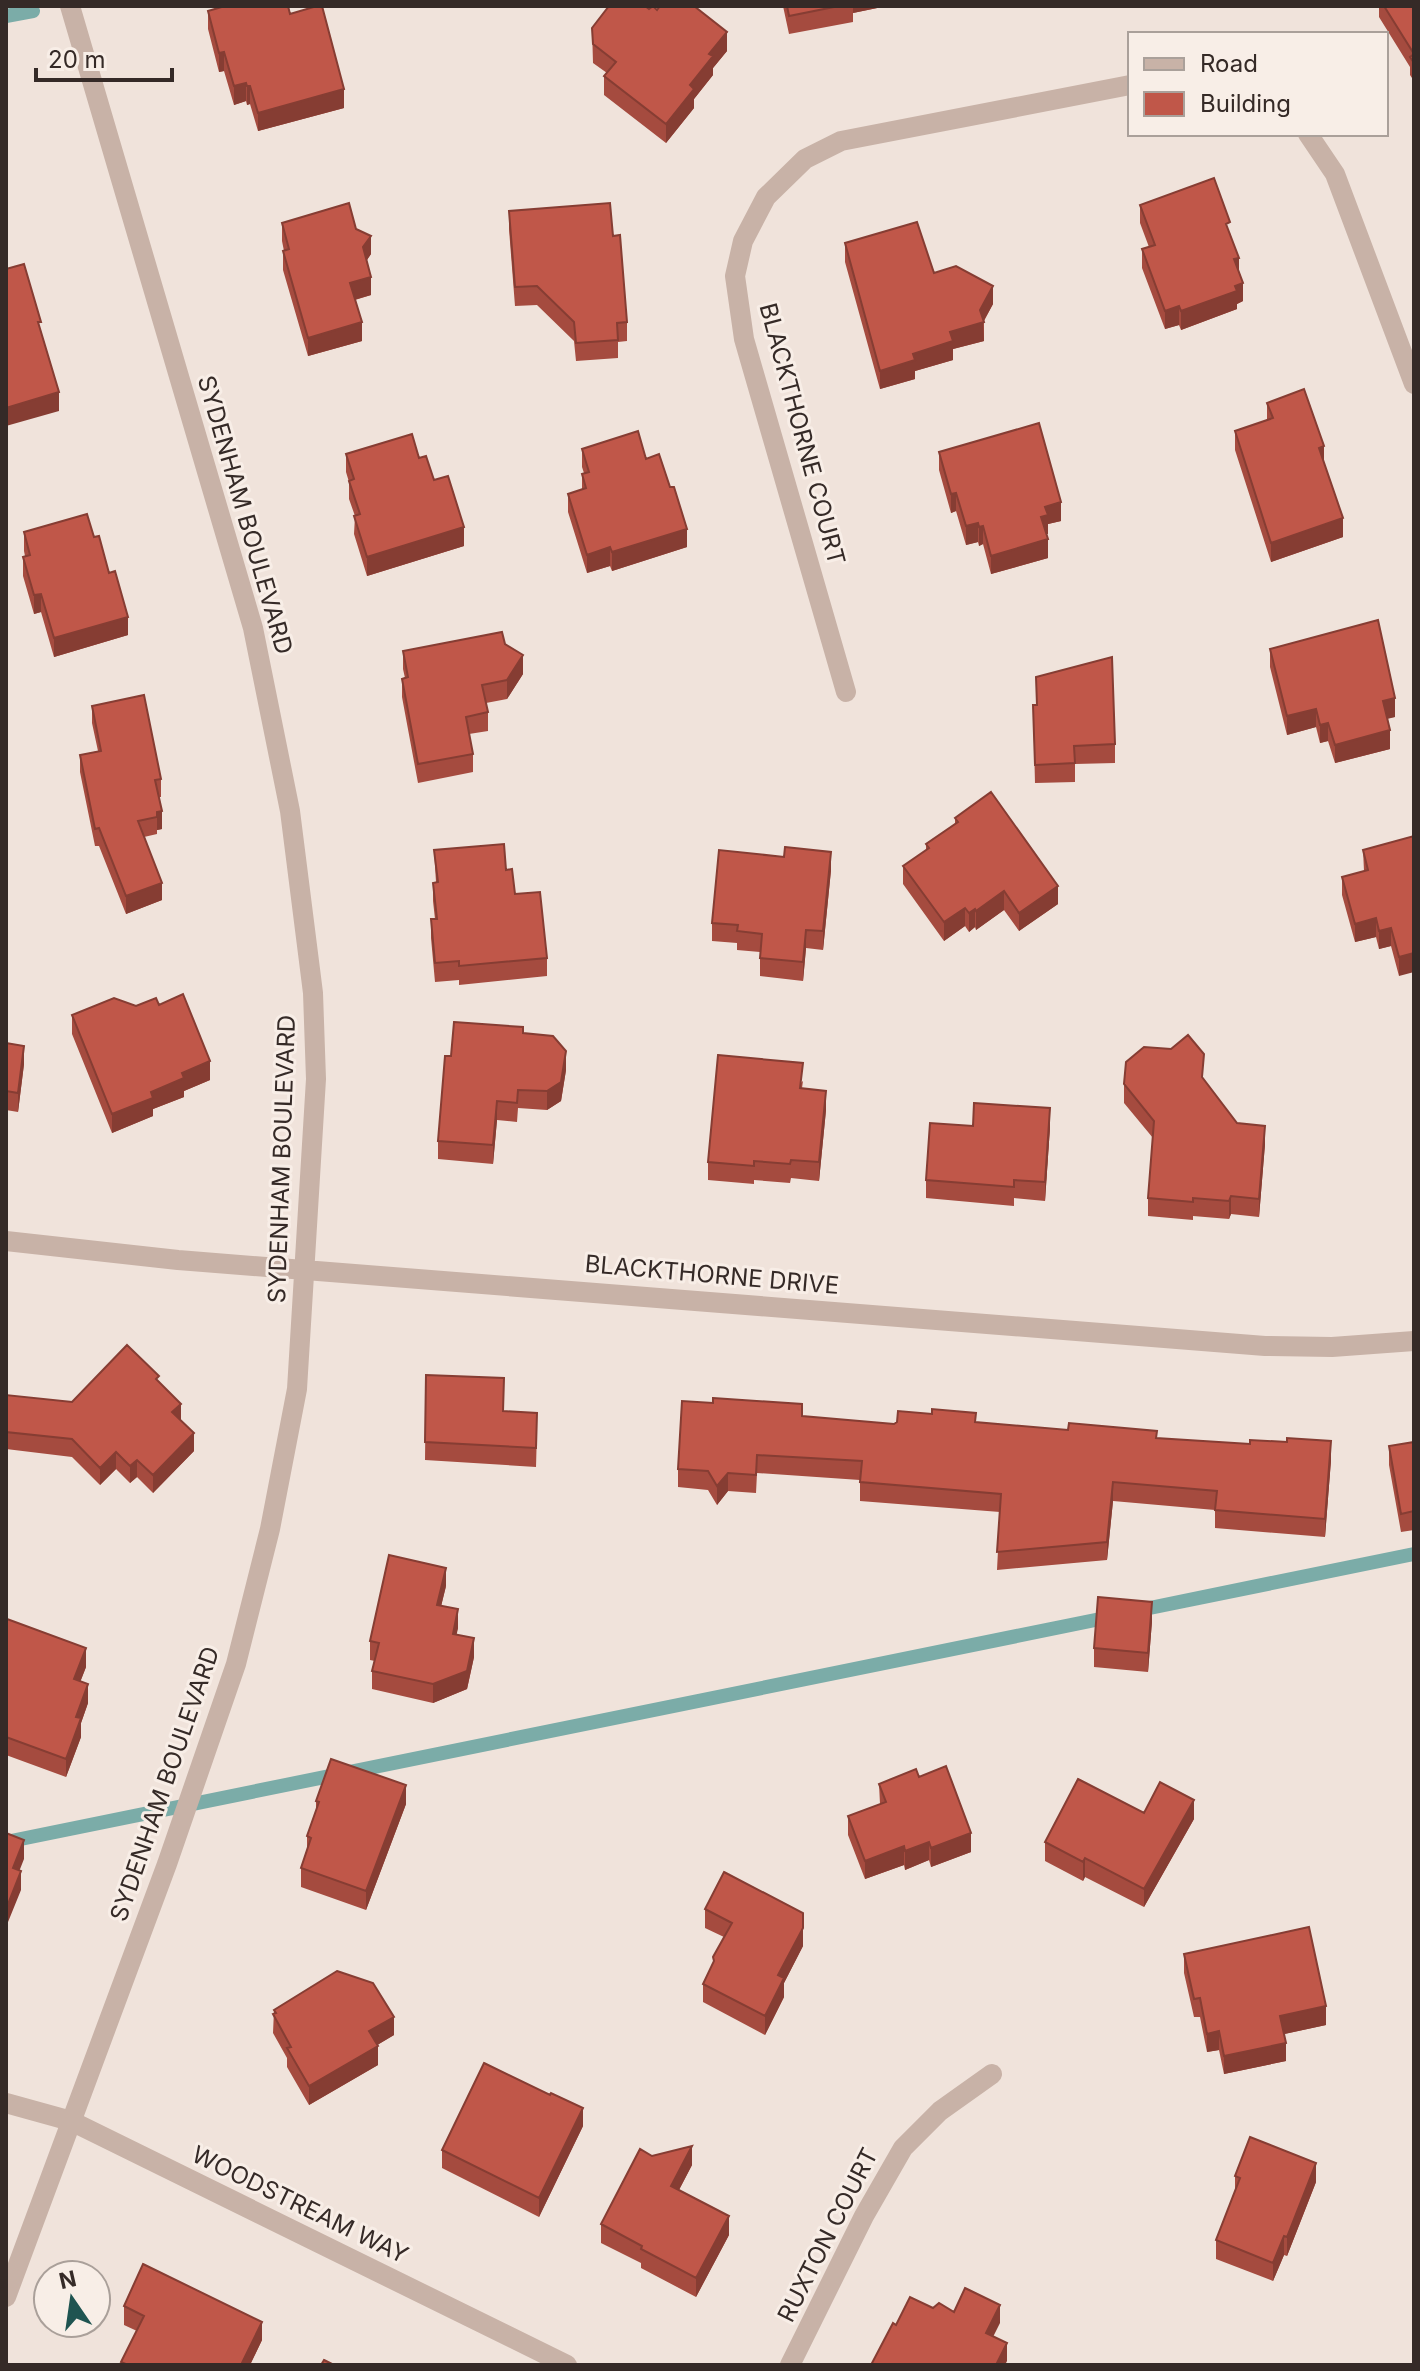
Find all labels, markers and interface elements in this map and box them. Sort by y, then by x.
scale bar [36,32,172,82]
legend [1128,32,1388,136]
text: 20 m [48,45,106,74]
text: Road [1200,49,1258,78]
text: Building [1200,89,1291,118]
street label: BLACKTHORNE COURT [754,300,851,568]
street label: SYDENHAM BOULEVARD [192,372,299,658]
street label: SYDENHAM BOULEVARD [262,1014,301,1304]
street label: BLACKTHORNE DRIVE [584,1249,840,1300]
street label: SYDENHAM BOULEVARD [104,1643,225,1925]
street label: WOODSTREAM WAY [187,2140,413,2269]
street label: RUXTON COURT [771,2143,884,2327]
north arrow [32,2259,112,2339]
text: N [56,2265,79,2294]

